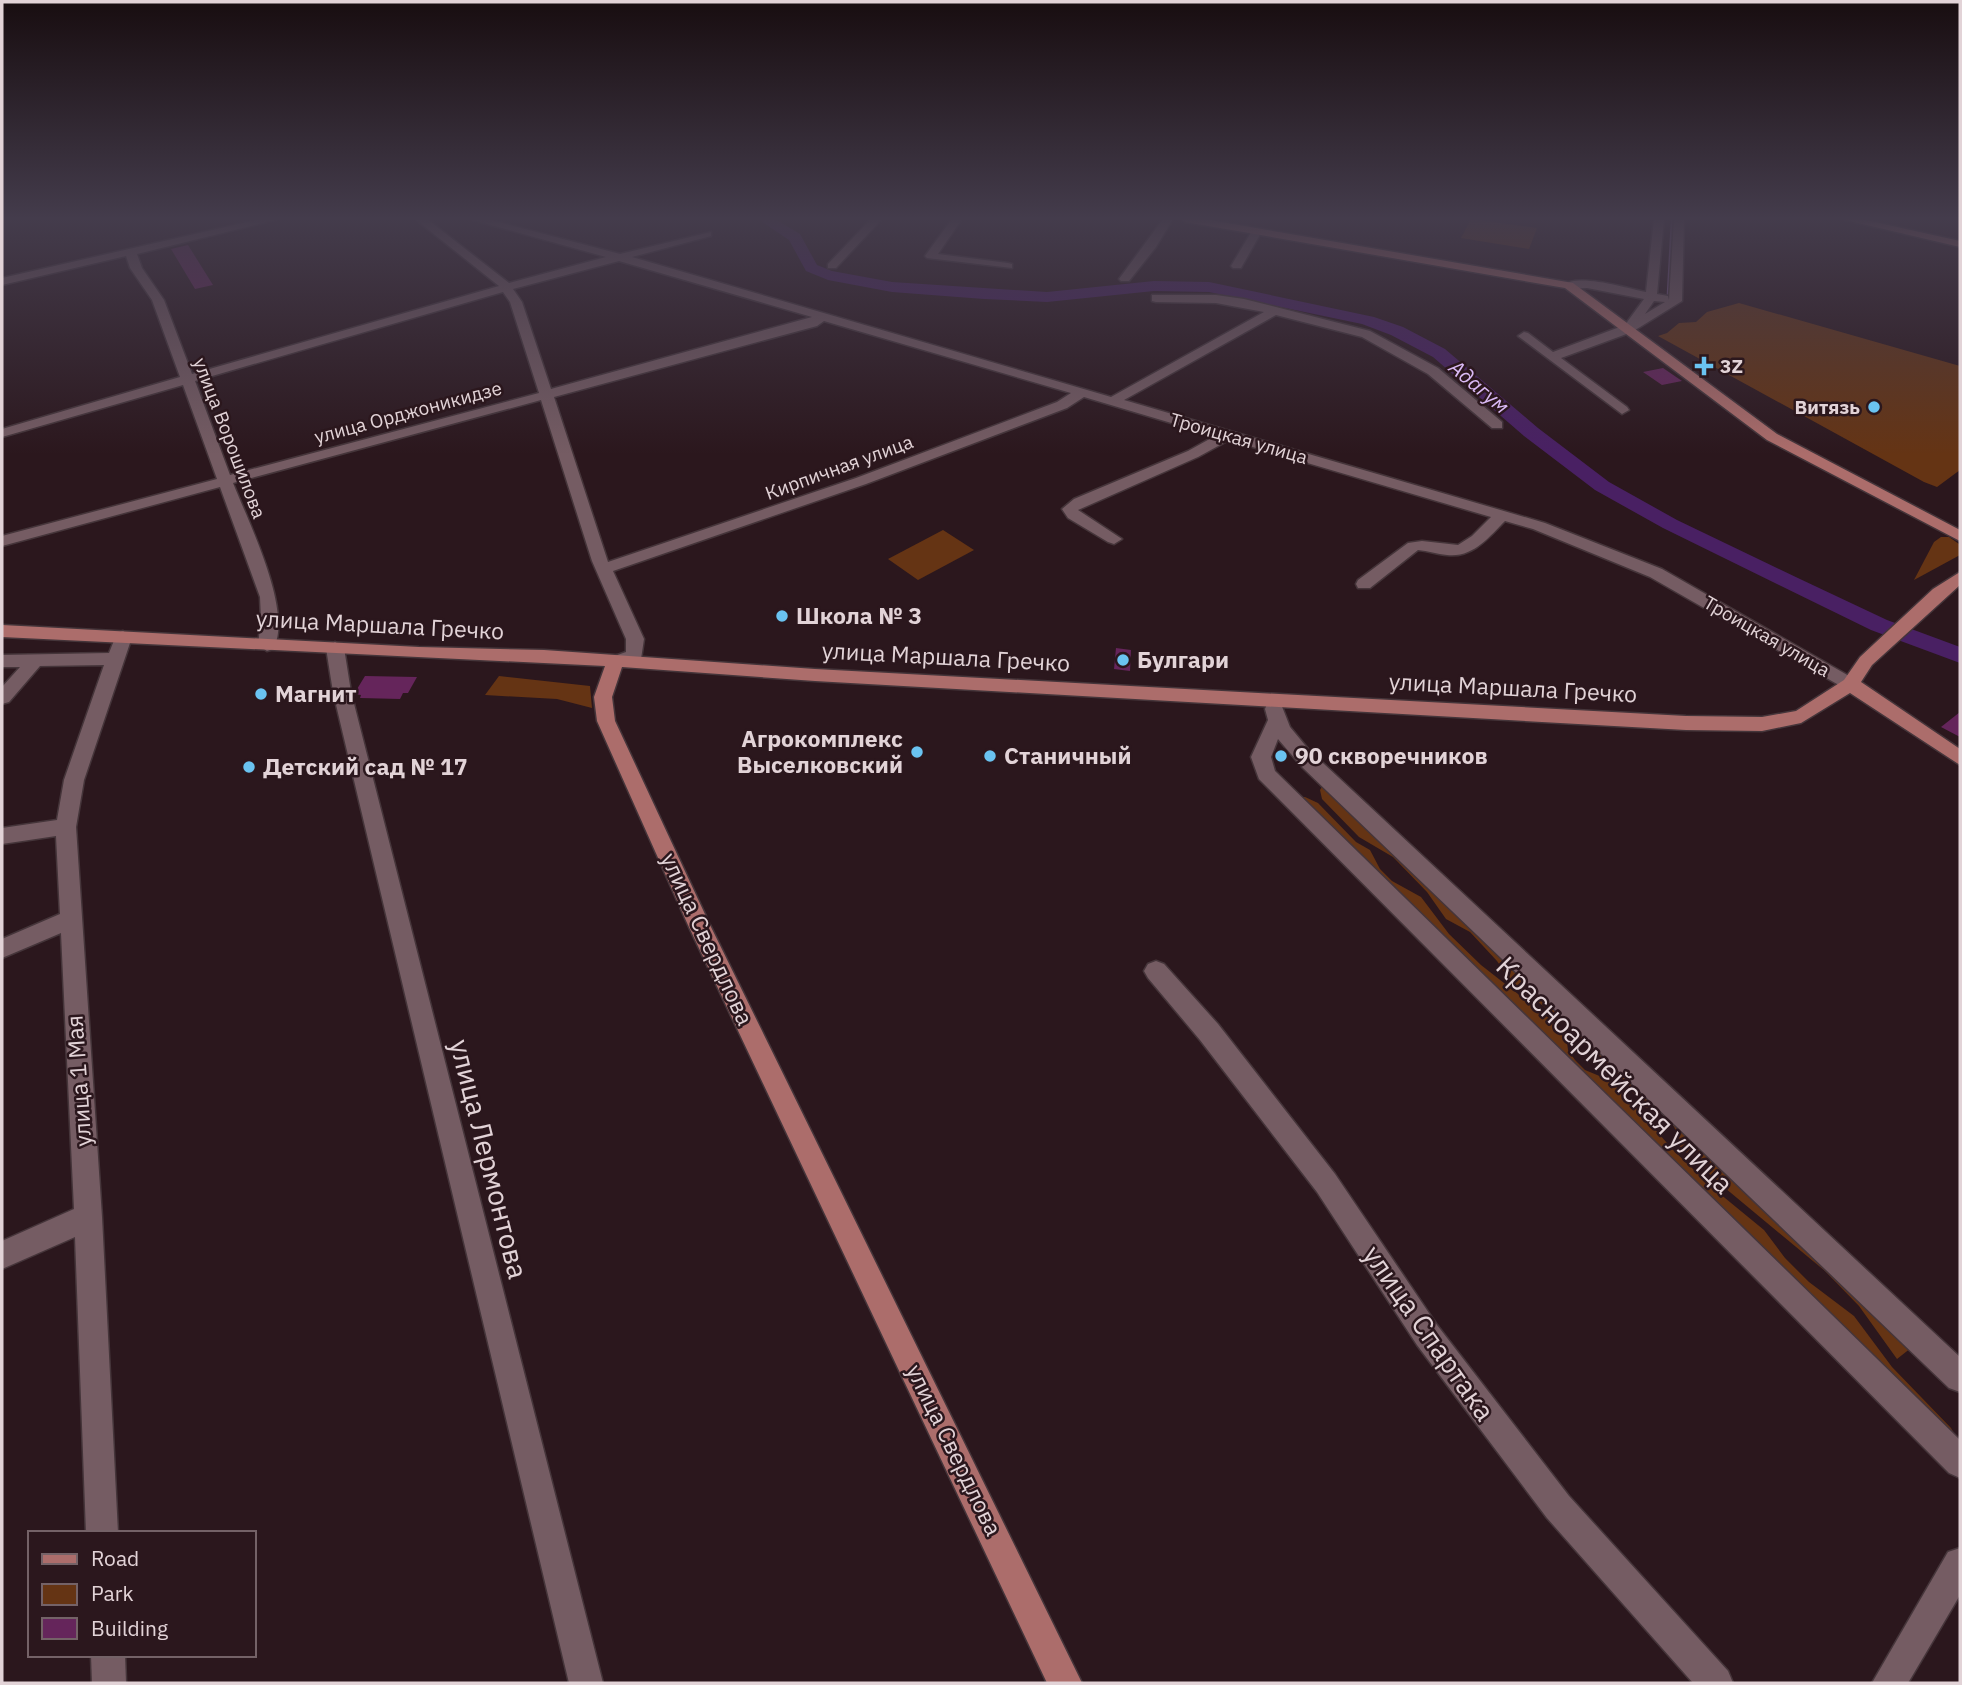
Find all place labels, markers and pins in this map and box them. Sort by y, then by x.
place label: 3Z [1720,354,1743,378]
marker: 3Z [1694,356,1714,376]
place label: Витязь [1795,395,1860,419]
marker: Витязь [1866,399,1882,415]
place label: Школа № 3 [796,600,922,630]
marker: Школа № 3 [774,608,790,624]
place label: Булгари [1137,644,1229,674]
marker: Булгари [1115,652,1131,668]
place label: Магнит [275,678,357,708]
marker: Магнит [253,686,269,702]
place label: Агрокомплекс Выселковский [737,723,903,779]
place label: Станичный [1004,740,1131,770]
place label: 90 скворечников [1295,740,1488,770]
marker: Агрокомплекс Выселковский [909,744,925,760]
marker: Станичный [982,748,998,764]
marker: 90 скворечников [1273,748,1289,764]
place label: Детский сад № 17 [263,751,468,781]
marker: Детский сад № 17 [241,759,257,775]

